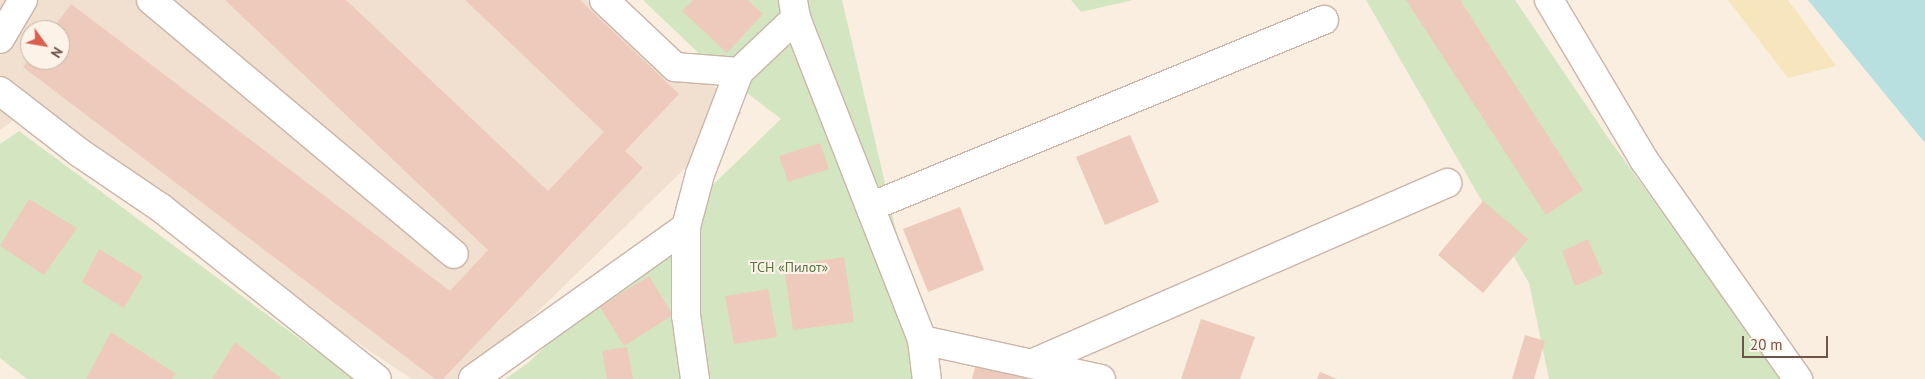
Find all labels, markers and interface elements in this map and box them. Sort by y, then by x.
north arrow [20,20,70,70]
text: N [47,44,67,61]
park label: ТСН «Пилот» [750,259,828,275]
scale bar [1745,326,1831,358]
text: 20 m [1750,335,1783,354]

